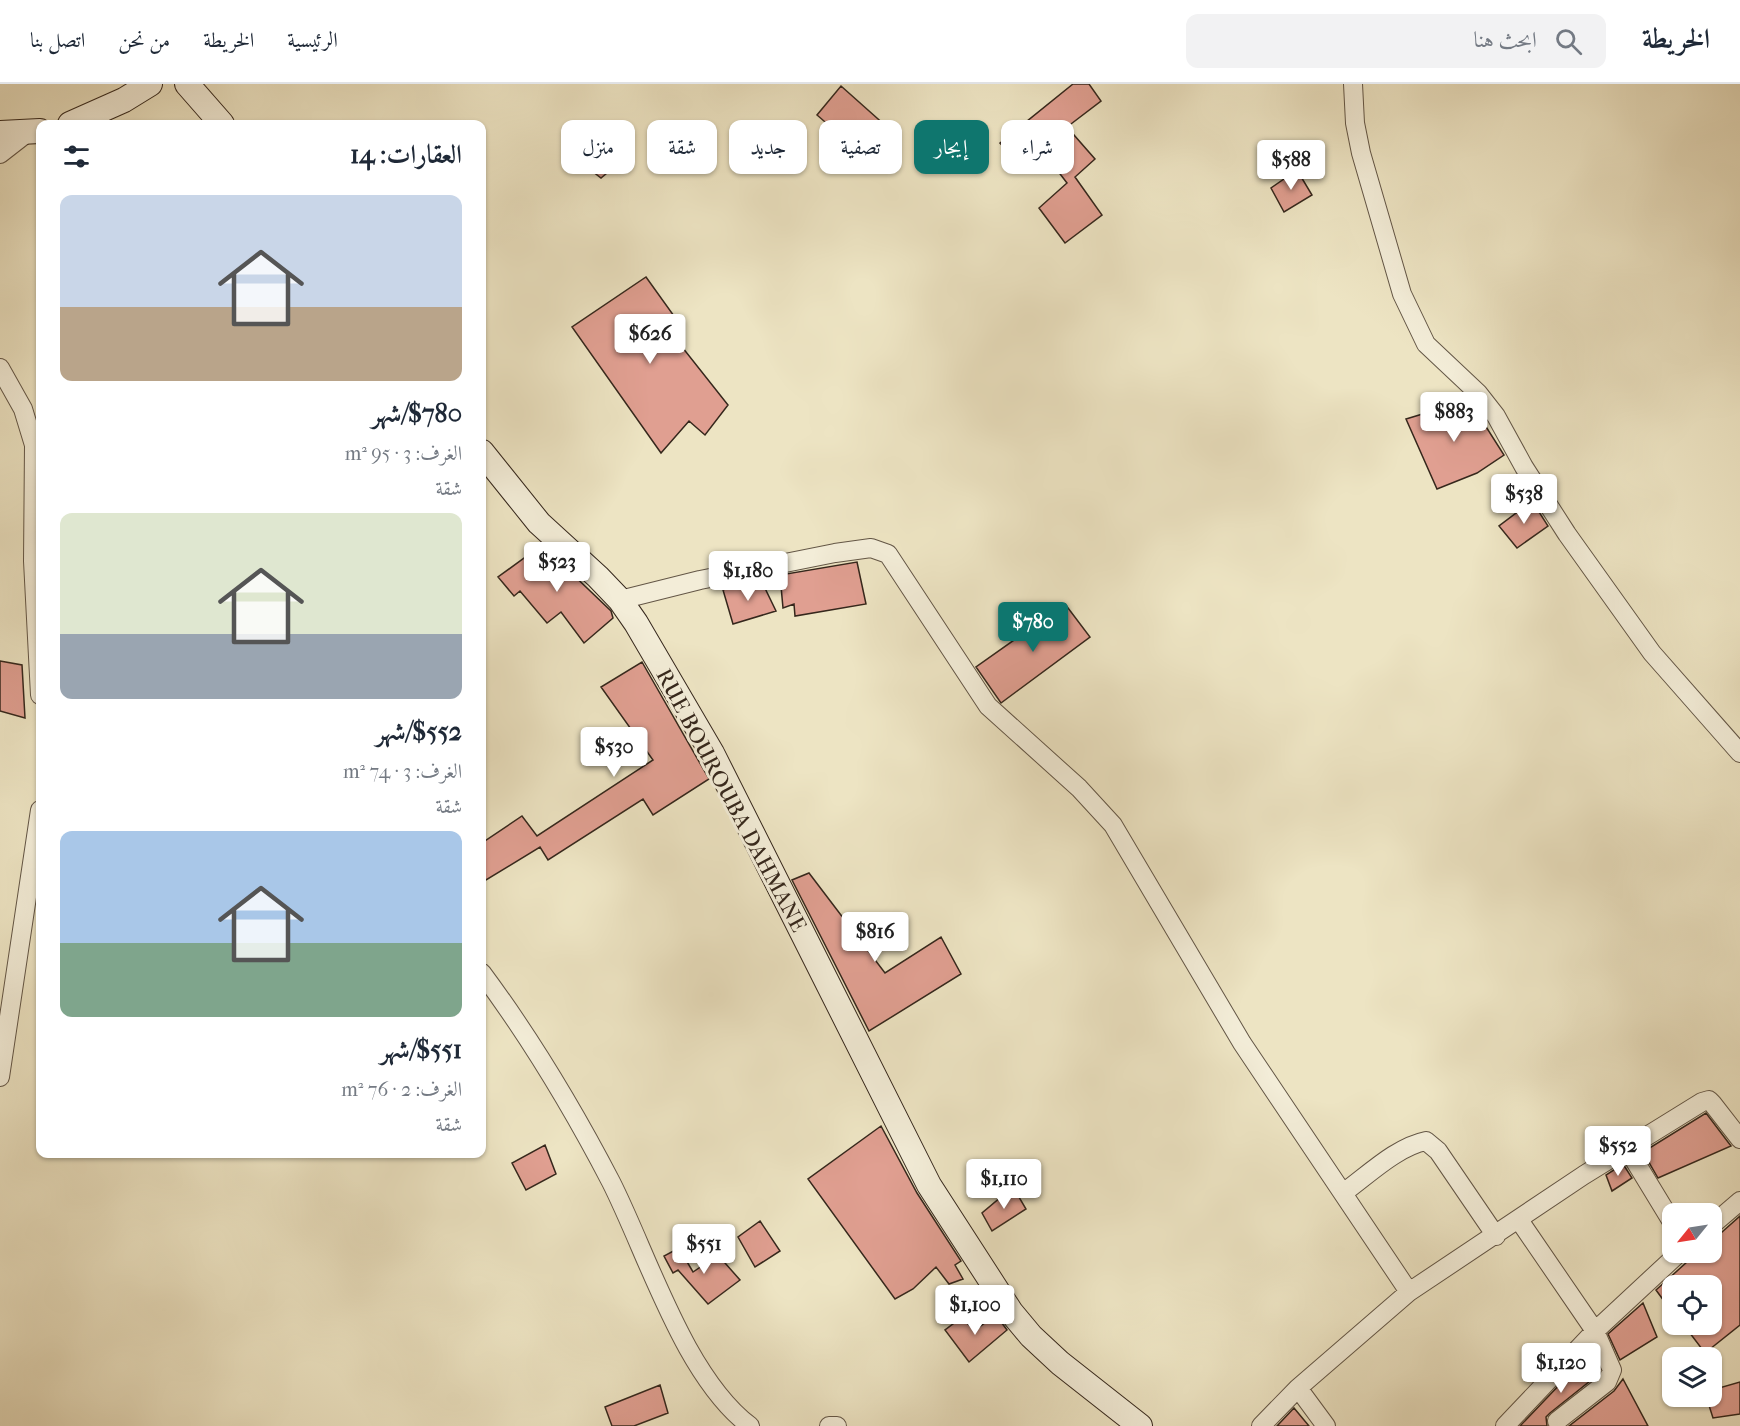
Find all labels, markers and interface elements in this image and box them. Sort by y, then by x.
search box [1186,14,1606,68]
text: الخريطة [1642,22,1710,55]
icon: search [1552,25,1585,58]
text: ابحث هنا [1473,27,1537,53]
text: اتصل بنا [30,28,85,52]
text: من نحن [118,28,170,52]
text: الخريطة [203,28,254,52]
text: الرئيسية [287,28,338,52]
chip: منزل [561,120,635,174]
chip: شقة [647,120,717,174]
chip: جديد [729,120,807,174]
chip: تصفية [819,120,902,174]
chip: إيجار [914,120,989,174]
chip: شراء [1001,120,1074,174]
text: العقارات: 14 [350,139,462,170]
icon: filters [60,140,93,173]
pin: $588 [1255,140,1327,191]
text: $588 [1271,148,1311,171]
icon: home [207,234,315,342]
pin: $626 [614,314,686,365]
text: $626 [629,322,671,345]
pin: $883 [1418,392,1490,443]
text: $780/شهر [372,398,462,429]
text: $883 [1434,400,1474,423]
text: الغرف: 3 · 95 m² [345,442,462,465]
pin: $538 [1488,474,1560,525]
text: شقة [436,477,462,500]
text: $538 [1505,482,1543,505]
pin: $523 [521,542,593,593]
text: $523 [538,550,576,573]
pin: $1,180 [699,551,797,602]
icon: home [207,552,315,660]
text: $1,180 [723,559,773,582]
pin: $780 [997,602,1069,653]
text: $780 [1012,610,1054,633]
street label: RUE BOUROUBA DAHMANE [651,664,812,936]
text: $552/شهر [376,716,462,747]
pin: $530 [578,727,650,778]
text: $530 [595,735,633,758]
text: الغرف: 3 · 74 m² [343,760,462,783]
text: شقة [436,795,462,818]
icon: home [207,870,315,978]
pin: $816 [839,912,911,963]
text: $816 [856,920,894,943]
text: $551/شهر [380,1034,462,1065]
text: الغرف: 2 · 76 m² [341,1078,462,1101]
text: شقة [436,1113,462,1136]
pin: $552 [1582,1126,1654,1177]
text: $552 [1599,1134,1637,1157]
pin: $1,110 [955,1159,1053,1210]
text: $1,110 [980,1167,1028,1190]
north arrow [1662,1203,1722,1263]
map controls [1662,1203,1722,1407]
pin: $551 [668,1224,740,1275]
text: $551 [686,1232,722,1255]
button: locate [1662,1275,1722,1335]
pin: $1,100 [926,1285,1024,1336]
text: $1,100 [949,1293,1001,1316]
pin: $1,120 [1512,1343,1610,1394]
button: layers [1662,1347,1722,1407]
text: $1,120 [1536,1351,1586,1374]

